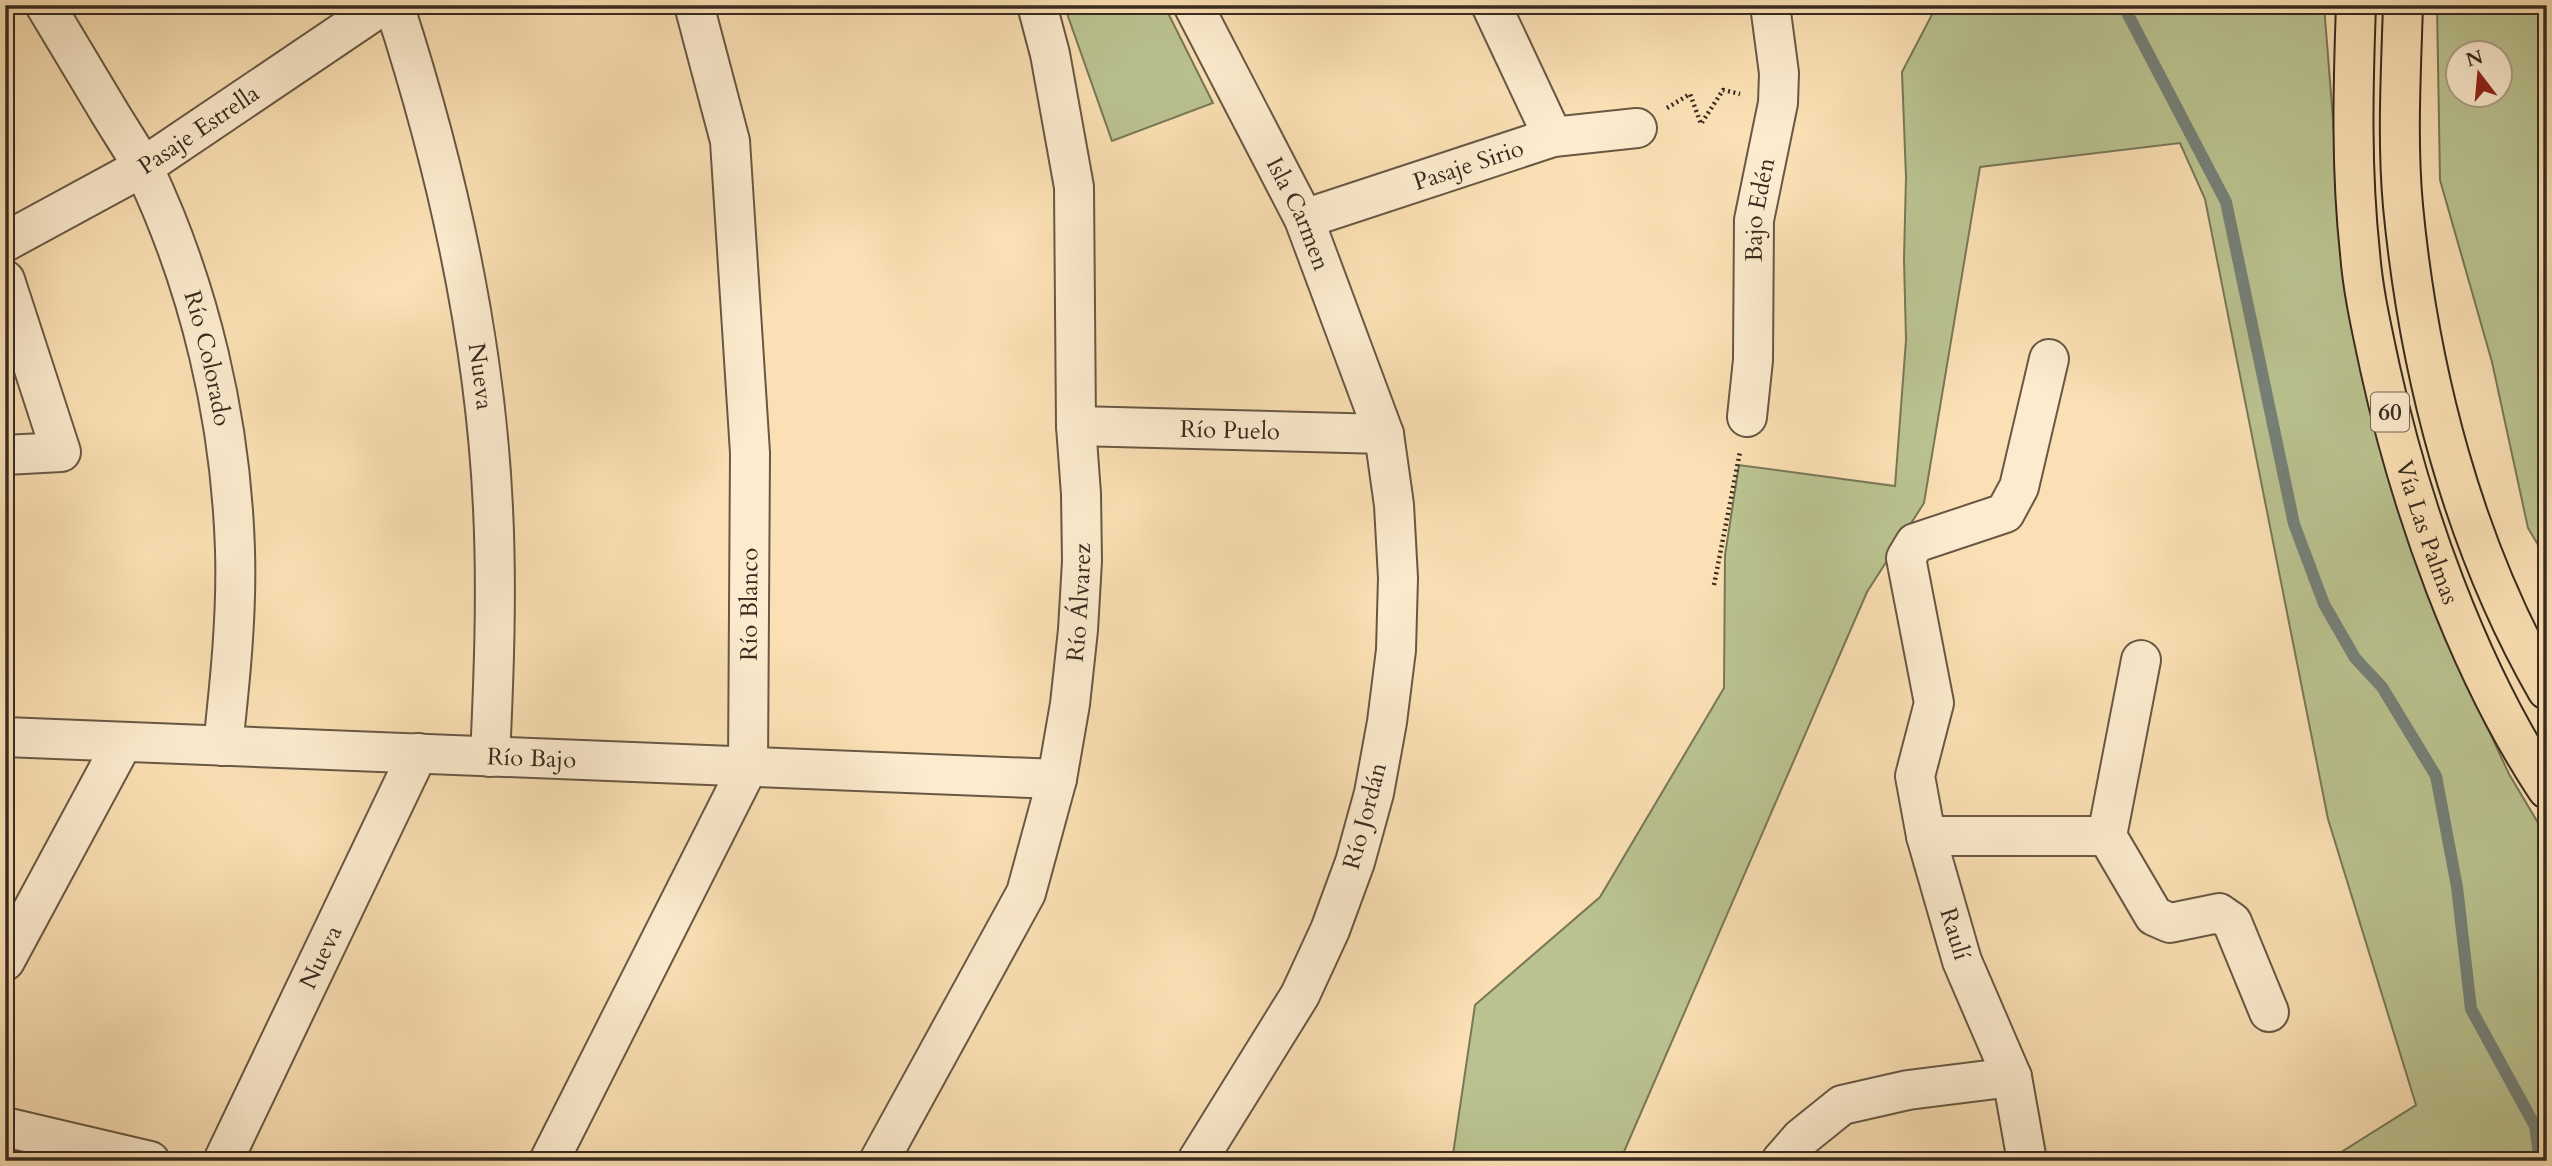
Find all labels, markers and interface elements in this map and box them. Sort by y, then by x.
north arrow [2444,38,2514,108]
text: N [2463,44,2487,73]
street label: Pasaje Estrella [131,76,266,182]
street label: Pasaje Sirio [1409,131,1528,198]
street label: Isla Carmen [1258,151,1338,275]
street label: Bajo Edén [1737,154,1783,262]
street label: Río Colorado [176,287,239,429]
street label: Nueva [460,341,502,412]
road number: 60 [2371,392,2409,432]
street label: Río Puelo [1179,412,1280,448]
street label: Vía Las Palmas [2388,456,2467,609]
street label: Río Álvarez [1058,542,1099,663]
street label: Río Blanco [732,548,766,661]
street label: Río Bajo [486,740,577,776]
street label: Río Jordán [1335,759,1395,873]
street label: Raulí [1931,904,1979,964]
street label: Nueva [291,919,350,994]

